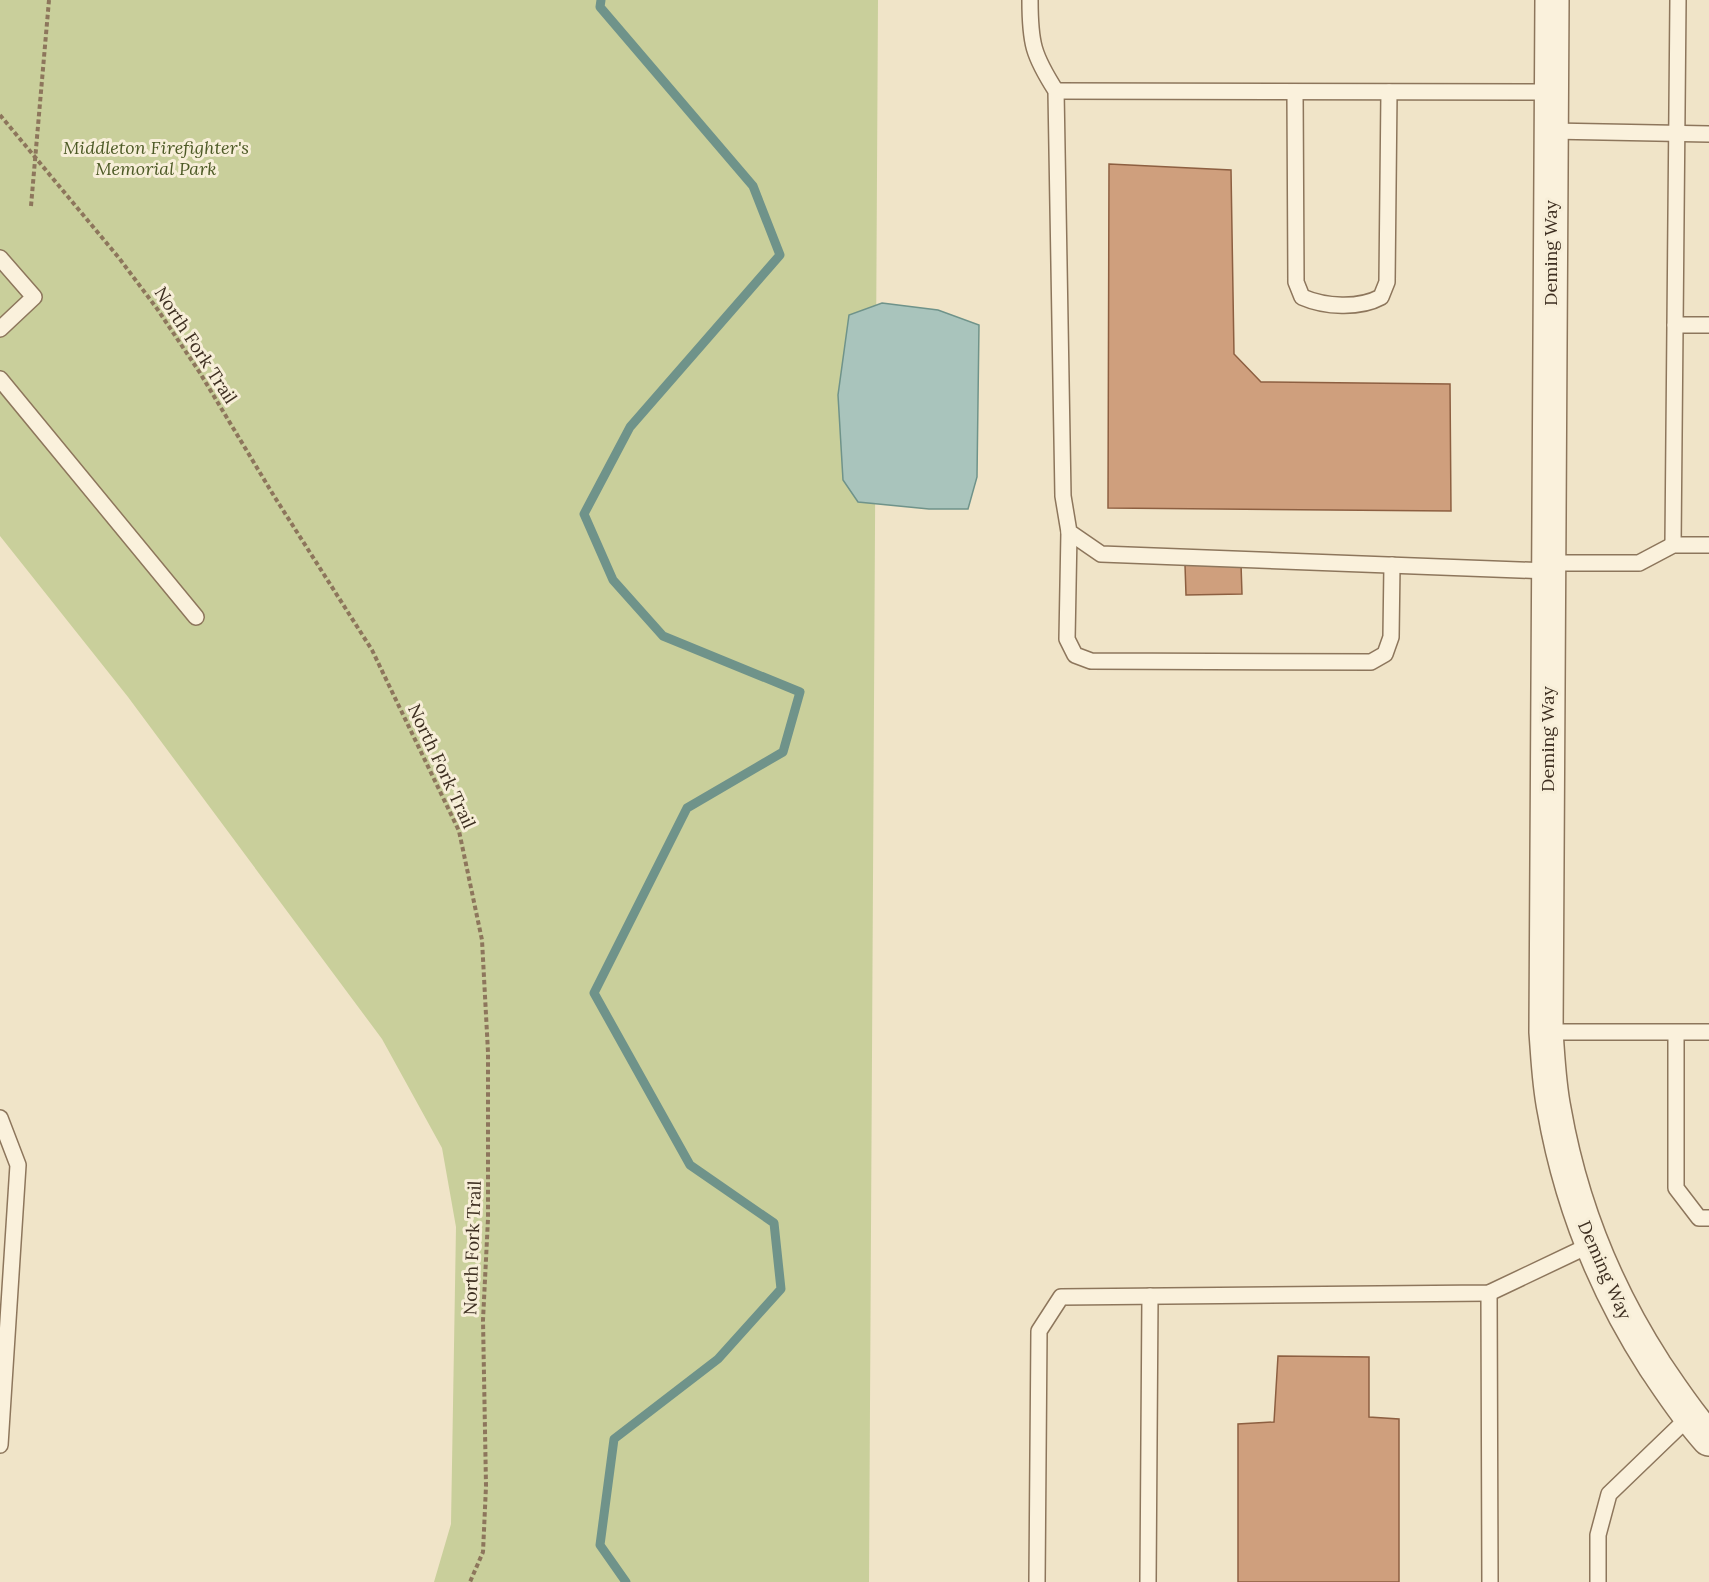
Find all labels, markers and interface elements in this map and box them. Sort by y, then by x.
park label: Middleton Firefighter's Memorial Park [63,136,249,180]
street label: Deming Way [1539,200,1562,306]
street label: North Fork Trail [150,282,242,408]
street label: Deming Way [1536,686,1559,792]
street label: North Fork Trail [403,700,481,832]
street label: North Fork Trail [458,1180,486,1316]
street label: Deming Way [1573,1217,1637,1323]

